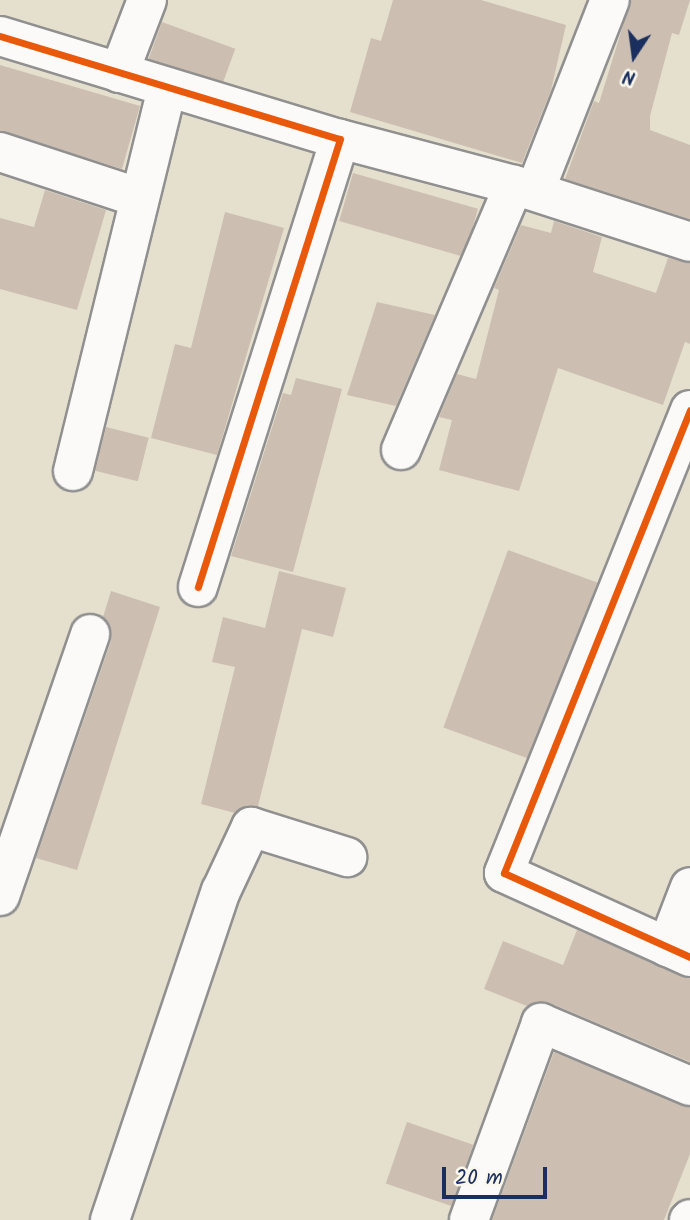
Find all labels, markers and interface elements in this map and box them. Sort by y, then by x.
north arrow [599,21,669,91]
text: N [620,60,638,92]
scale bar [445,1154,550,1198]
text: 20 m [455,1162,503,1195]

